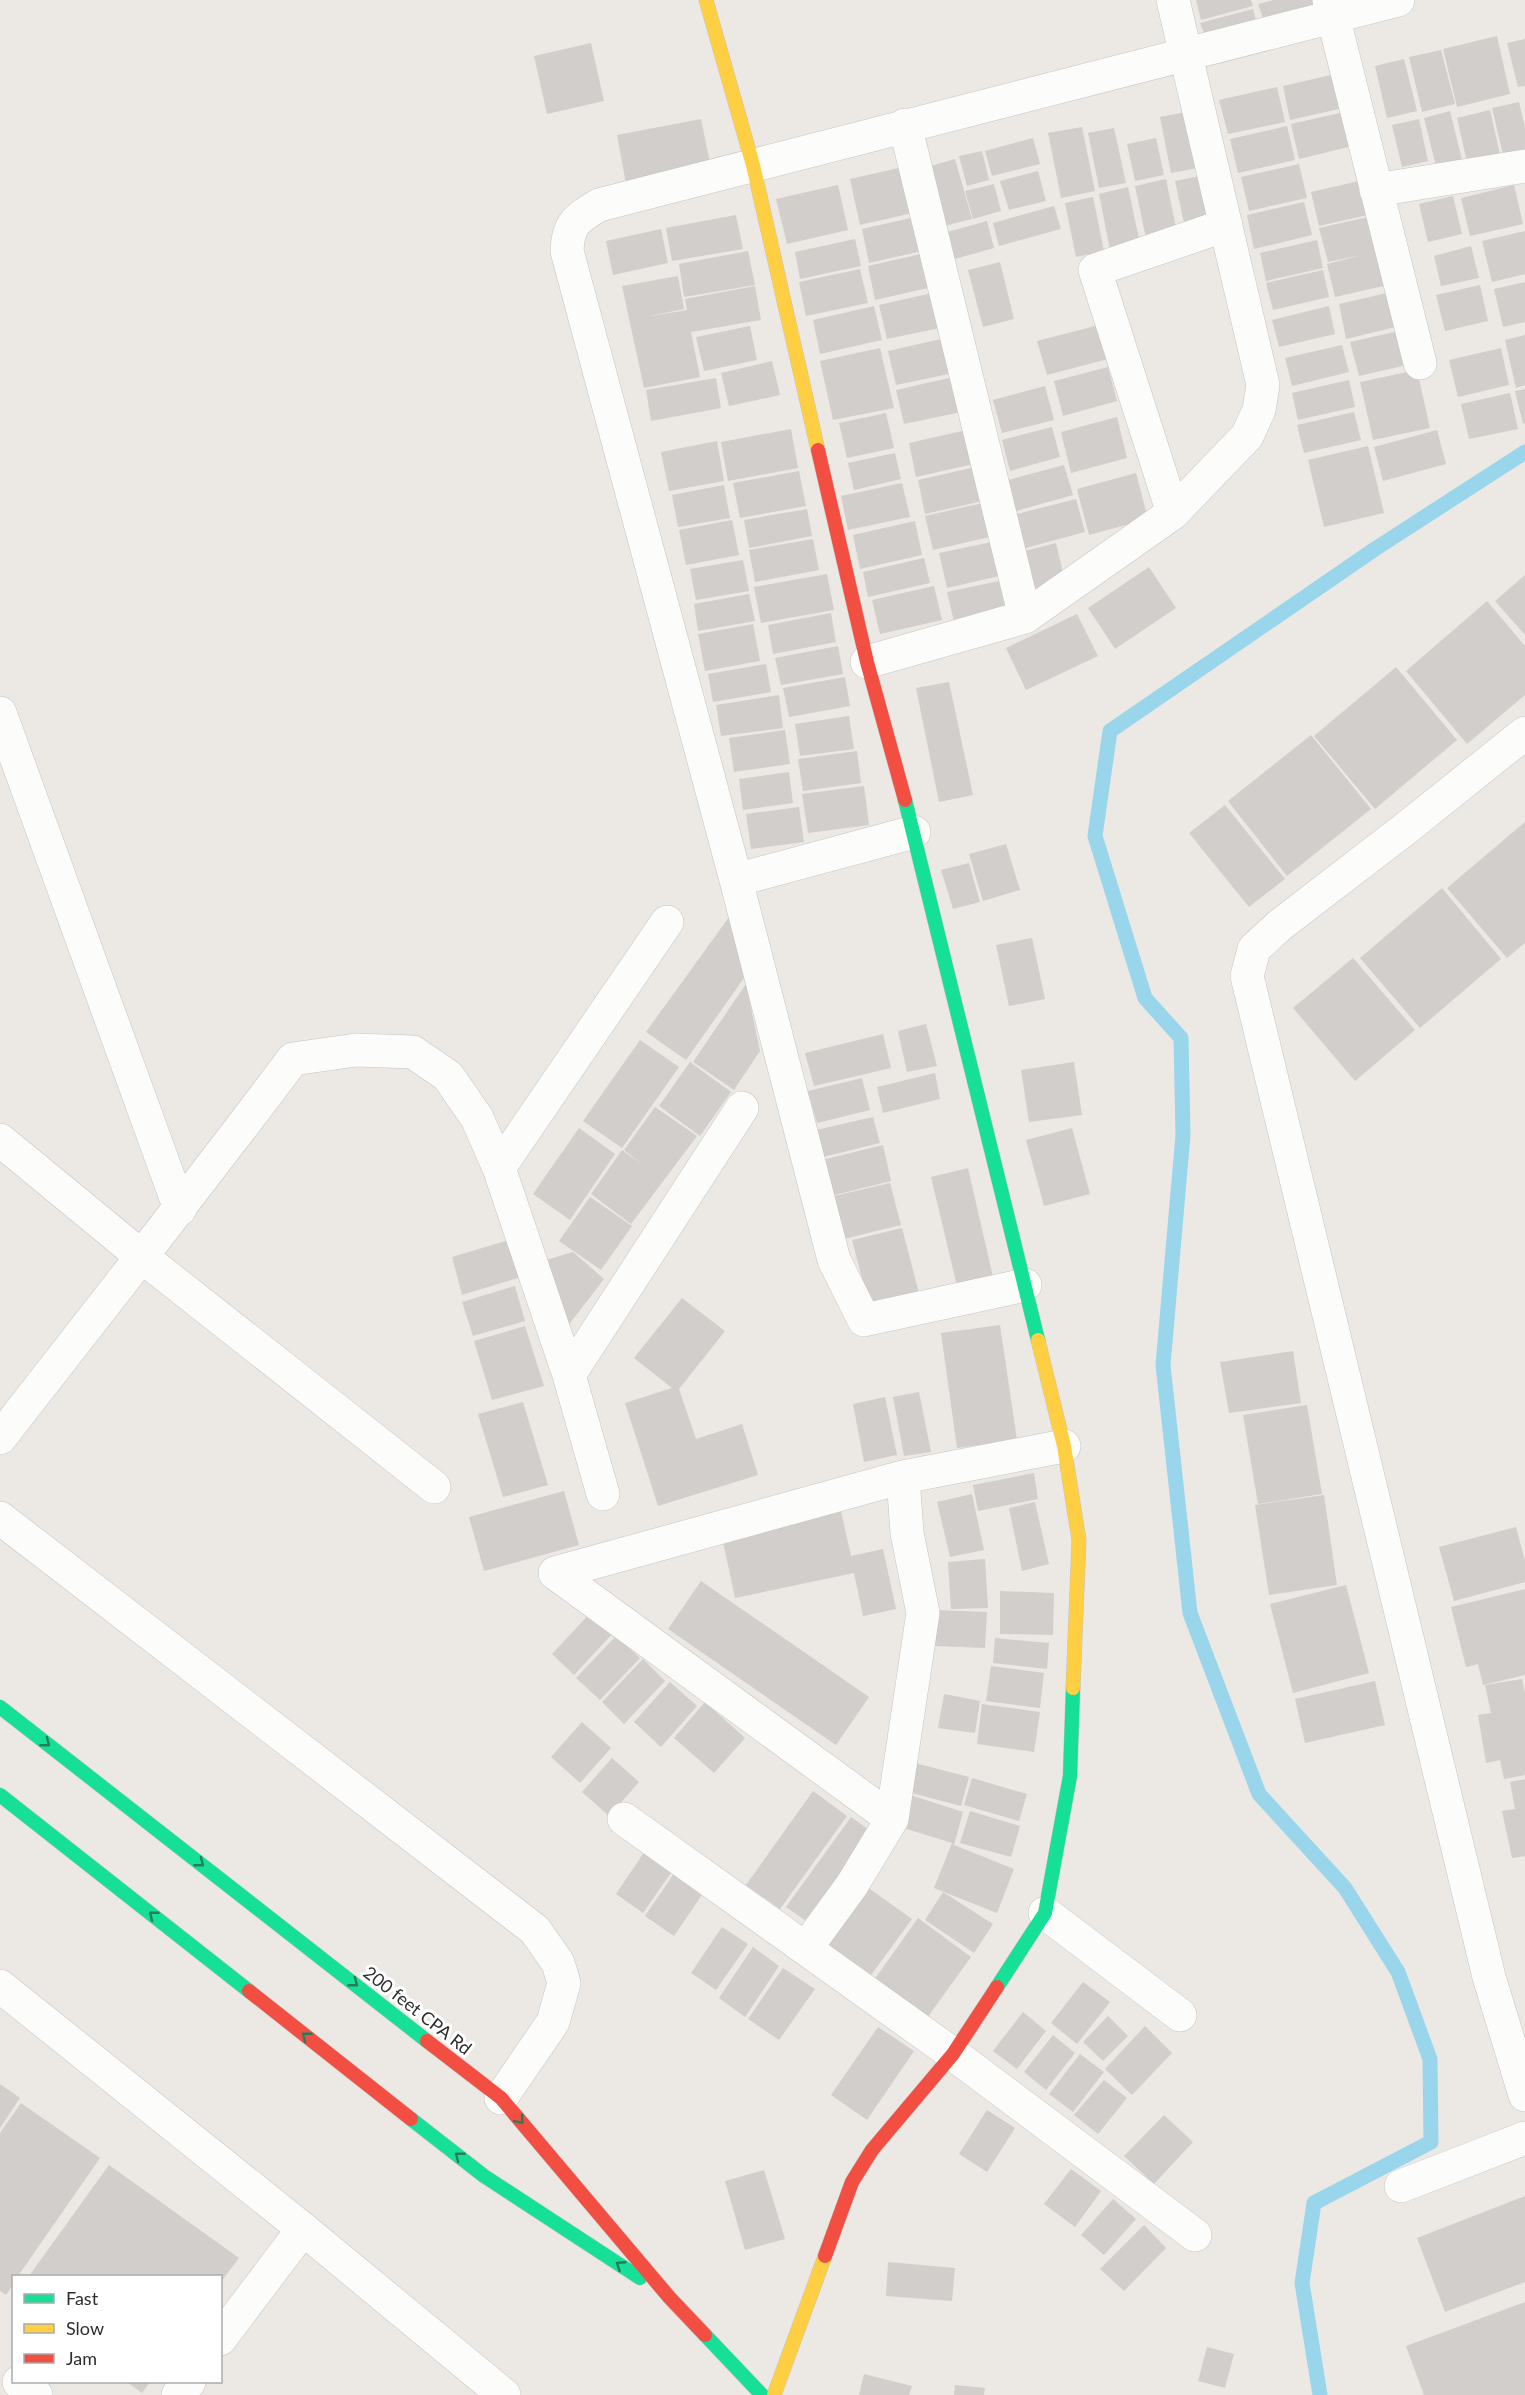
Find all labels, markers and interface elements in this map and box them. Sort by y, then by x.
one-way arrow [39,1735,50,1746]
one-way arrow [193,1855,204,1866]
one-way arrow [148,1911,159,1922]
street label: 200 feet CPA Rd [360,1961,476,2059]
one-way arrow [347,1975,358,1986]
one-way arrow [301,2032,312,2043]
one-way arrow [513,2113,524,2124]
one-way arrow [455,2153,466,2164]
one-way arrow [616,2261,627,2272]
legend [12,2275,222,2383]
text: Fast [66,2287,99,2309]
text: Slow [66,2317,104,2339]
text: Jam [66,2347,97,2369]

